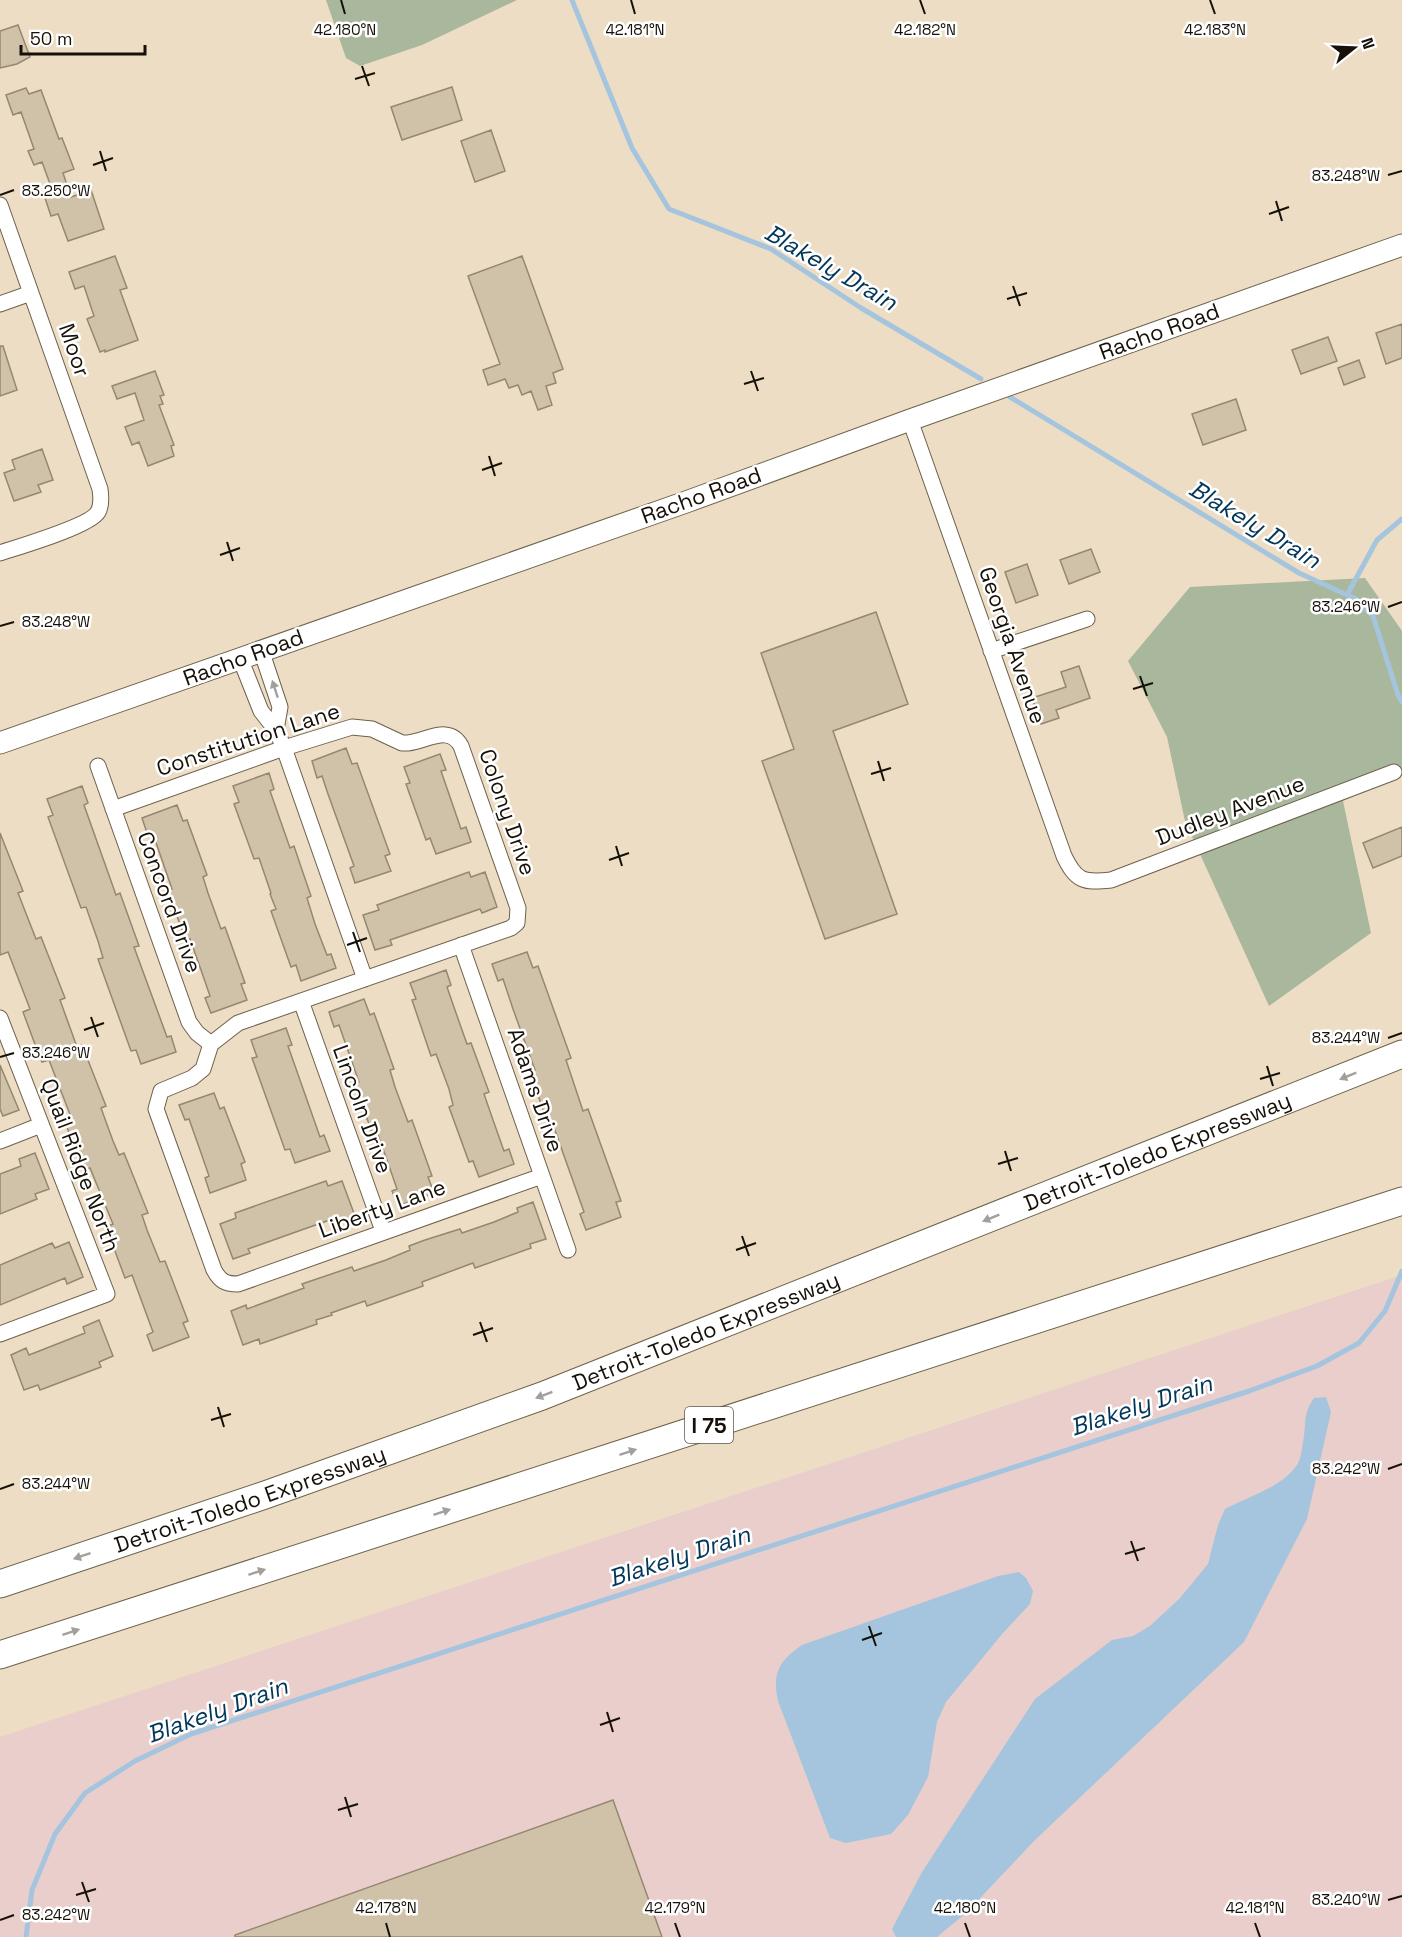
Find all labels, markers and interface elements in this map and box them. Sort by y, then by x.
scale bar [21,18,146,56]
north arrow [1324,18,1384,78]
text: 42.180°N [314,20,376,39]
text: 42.181°N [605,20,665,39]
text: 42.182°N [894,20,956,39]
text: 42.183°N [1184,20,1246,39]
text: 50 m [30,27,72,50]
text: N [1356,35,1379,52]
text: 83.248°W [1312,166,1380,185]
text: 83.250°W [22,181,90,200]
water label: Blakely Drain [759,217,904,318]
street label: Racho Road [1095,296,1223,366]
street label: Moor [53,320,97,380]
street label: Racho Road [637,460,765,530]
water label: Blakely Drain [1184,473,1327,576]
street label: Georgia Avenue [973,563,1053,727]
text: 83.246°W [1312,597,1380,616]
text: 83.248°W [22,612,90,631]
street label: Racho Road [179,622,307,692]
one-way arrow [270,680,279,698]
street label: Constitution Lane [153,696,343,782]
street label: Colony Drive [473,745,543,879]
street label: Dudley Avenue [1152,769,1308,851]
street label: Concord Drive [131,827,209,977]
street label: Adams Drive [502,1024,570,1156]
text: 83.244°W [1312,1028,1380,1047]
street label: Lincoln Drive [327,1041,399,1177]
text: 83.246°W [22,1043,90,1062]
one-way arrow [1338,1071,1356,1081]
street label: Quail Ridge North [35,1074,127,1256]
street label: Detroit-Toledo Expressway [1020,1086,1295,1217]
street label: Liberty Lane [315,1172,449,1244]
one-way arrow [982,1214,1000,1223]
street label: Detroit-Toledo Expressway [568,1265,844,1397]
water label: Blakely Drain [1066,1367,1217,1443]
one-way arrow [535,1391,553,1400]
road number: I 75 [685,1407,733,1443]
street label: Detroit-Toledo Expressway [111,1439,389,1559]
one-way arrow [619,1446,637,1456]
text: 83.242°W [1312,1459,1380,1478]
text: 83.244°W [22,1474,90,1493]
one-way arrow [433,1506,451,1516]
water label: Blakely Drain [604,1518,755,1594]
one-way arrow [73,1552,91,1561]
one-way arrow [248,1567,266,1576]
one-way arrow [62,1627,80,1636]
water label: Blakely Drain [142,1670,293,1750]
text: 83.240°W [1312,1890,1380,1909]
text: 42.178°N [355,1898,417,1917]
text: 42.179°N [644,1898,706,1917]
text: 42.180°N [934,1898,996,1917]
text: 42.181°N [1225,1898,1285,1917]
text: 83.242°W [22,1905,90,1924]

